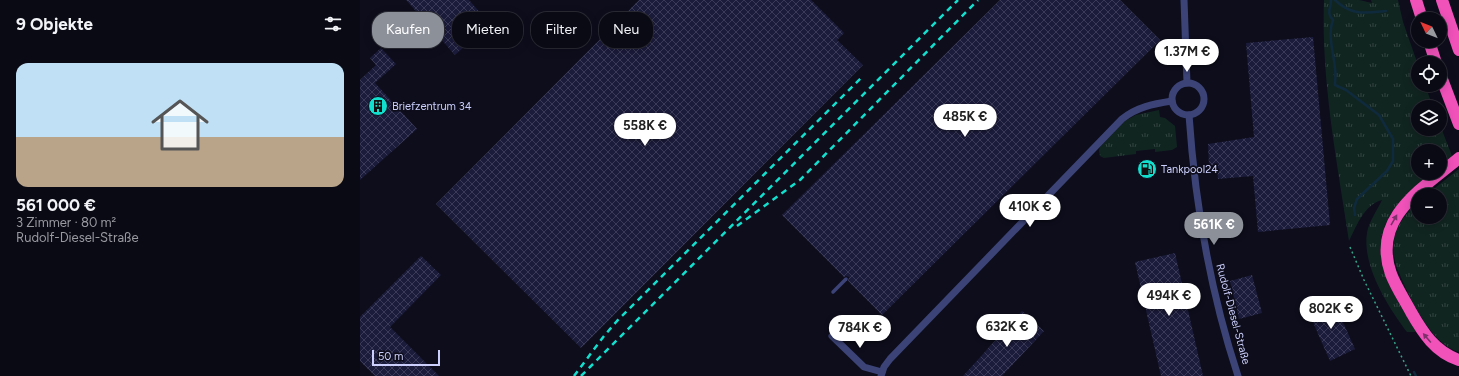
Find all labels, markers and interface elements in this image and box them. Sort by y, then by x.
chip: Kaufen [372,12,444,48]
chip: Mieten [452,12,523,48]
chip: Filter [531,12,591,48]
chip: Neu [599,12,653,48]
north arrow [1411,12,1447,48]
map controls [1411,12,1447,224]
icon: filters [322,13,344,35]
text: 9 Objekte [16,14,93,34]
pin: 1.37M € [1150,39,1224,73]
text: 1.37M € [1164,44,1210,59]
button: locate [1411,56,1447,92]
icon: home [144,89,216,161]
building icon: Briefzentrum 34 [367,95,389,117]
place label: Briefzentrum 34 [392,100,472,113]
button: layers [1411,100,1447,136]
pin: 485K € [932,104,998,138]
text: 485K € [943,109,987,124]
pin: 558K € [612,113,678,147]
text: 558K € [623,118,667,133]
button: + [1411,144,1447,180]
fuel station icon: Tankpool24 [1136,158,1158,180]
place label: Tankpool24 [1161,163,1218,176]
button: − [1411,188,1447,224]
pin: 410K € [997,194,1063,228]
text: 561 000 € [16,195,96,215]
text: 410K € [1009,199,1051,214]
pin: 561K € [1181,212,1247,246]
one-way arrow [1390,214,1397,226]
text: 3 Zimmer · 80 m² [16,215,116,230]
text: 561K € [1193,217,1235,232]
text: Rudolf-Diesel-Straße [16,230,138,245]
street label: Rudolf-Diesel-Straße [1213,262,1253,366]
pin: 494K € [1136,283,1202,317]
text: 494K € [1147,288,1191,303]
pin: 802K € [1298,296,1364,330]
text: 802K € [1309,301,1353,316]
pin: 632K € [974,314,1040,348]
pin: 784K € [827,315,893,349]
text: 632K € [985,319,1029,334]
text: 784K € [838,320,882,335]
one-way arrow [1423,333,1432,343]
scale bar [372,348,440,367]
text: 50 m [378,350,403,363]

